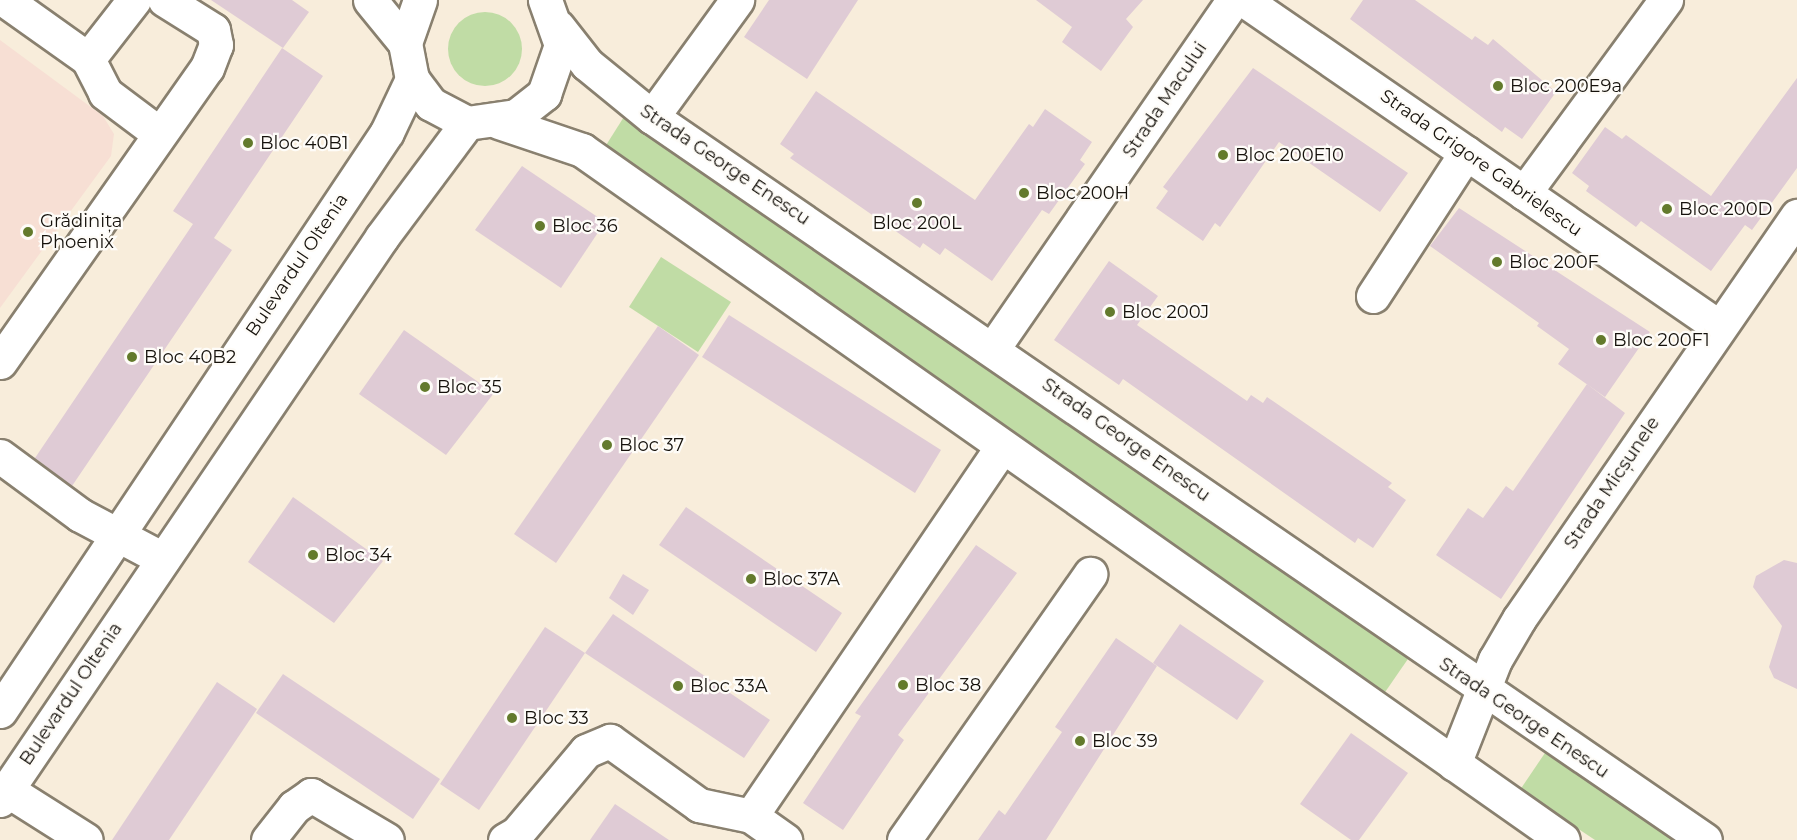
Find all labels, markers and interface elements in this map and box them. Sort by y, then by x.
street label: Strada Macului [1118,38,1212,162]
place label: Bloc 200E9a [1510,75,1622,97]
marker: Bloc 200E9a [1491,79,1505,93]
street label: Strada Grigore Gabrielescu [1376,85,1586,241]
street label: Strada George Enescu [636,100,814,230]
place label: Bloc 40B1 [260,132,348,154]
marker: Bloc 40B1 [241,136,255,150]
place label: Bloc 200E10 [1235,144,1344,166]
marker: Bloc 200E10 [1216,148,1230,162]
place label: Bloc 200H [1036,182,1129,204]
marker: Bloc 200H [1017,186,1031,200]
street label: Bulevardul Oltenia [241,190,353,340]
marker: Bloc 200L [910,196,924,210]
place label: Bloc 200D [1679,198,1772,220]
marker: Bloc 200D [1660,202,1674,216]
place label: Grădinița Phoenix [40,211,122,254]
place label: Bloc 200L [872,212,962,234]
place label: Bloc 36 [552,215,618,237]
marker: Bloc 36 [533,219,547,233]
marker: Grădinița Phoenix [21,225,35,239]
place label: Bloc 200F [1509,251,1599,273]
marker: Bloc 200F [1490,255,1504,269]
place label: Bloc 200J [1122,301,1209,323]
marker: Bloc 200J [1103,305,1117,319]
place label: Bloc 200F1 [1613,329,1710,351]
marker: Bloc 200F1 [1594,333,1608,347]
place label: Bloc 40B2 [144,346,236,368]
marker: Bloc 40B2 [125,350,139,364]
street label: Strada George Enescu [1038,374,1214,506]
place label: Bloc 35 [437,376,502,398]
marker: Bloc 35 [418,380,432,394]
street label: Strada Micșunele [1560,413,1664,553]
place label: Bloc 37 [619,434,684,456]
marker: Bloc 37 [600,438,614,452]
place label: Bloc 34 [325,544,392,566]
marker: Bloc 34 [306,548,320,562]
place label: Bloc 37A [763,568,840,590]
marker: Bloc 37A [744,572,758,586]
street label: Bulevardul Oltenia [15,619,127,769]
street label: Strada George Enescu [1435,653,1613,783]
place label: Bloc 38 [915,674,981,696]
place label: Bloc 33A [690,675,768,697]
marker: Bloc 38 [896,678,910,692]
marker: Bloc 33A [671,679,685,693]
place label: Bloc 33 [524,707,589,729]
marker: Bloc 33 [505,711,519,725]
place label: Bloc 39 [1092,730,1158,752]
marker: Bloc 39 [1073,734,1087,748]

